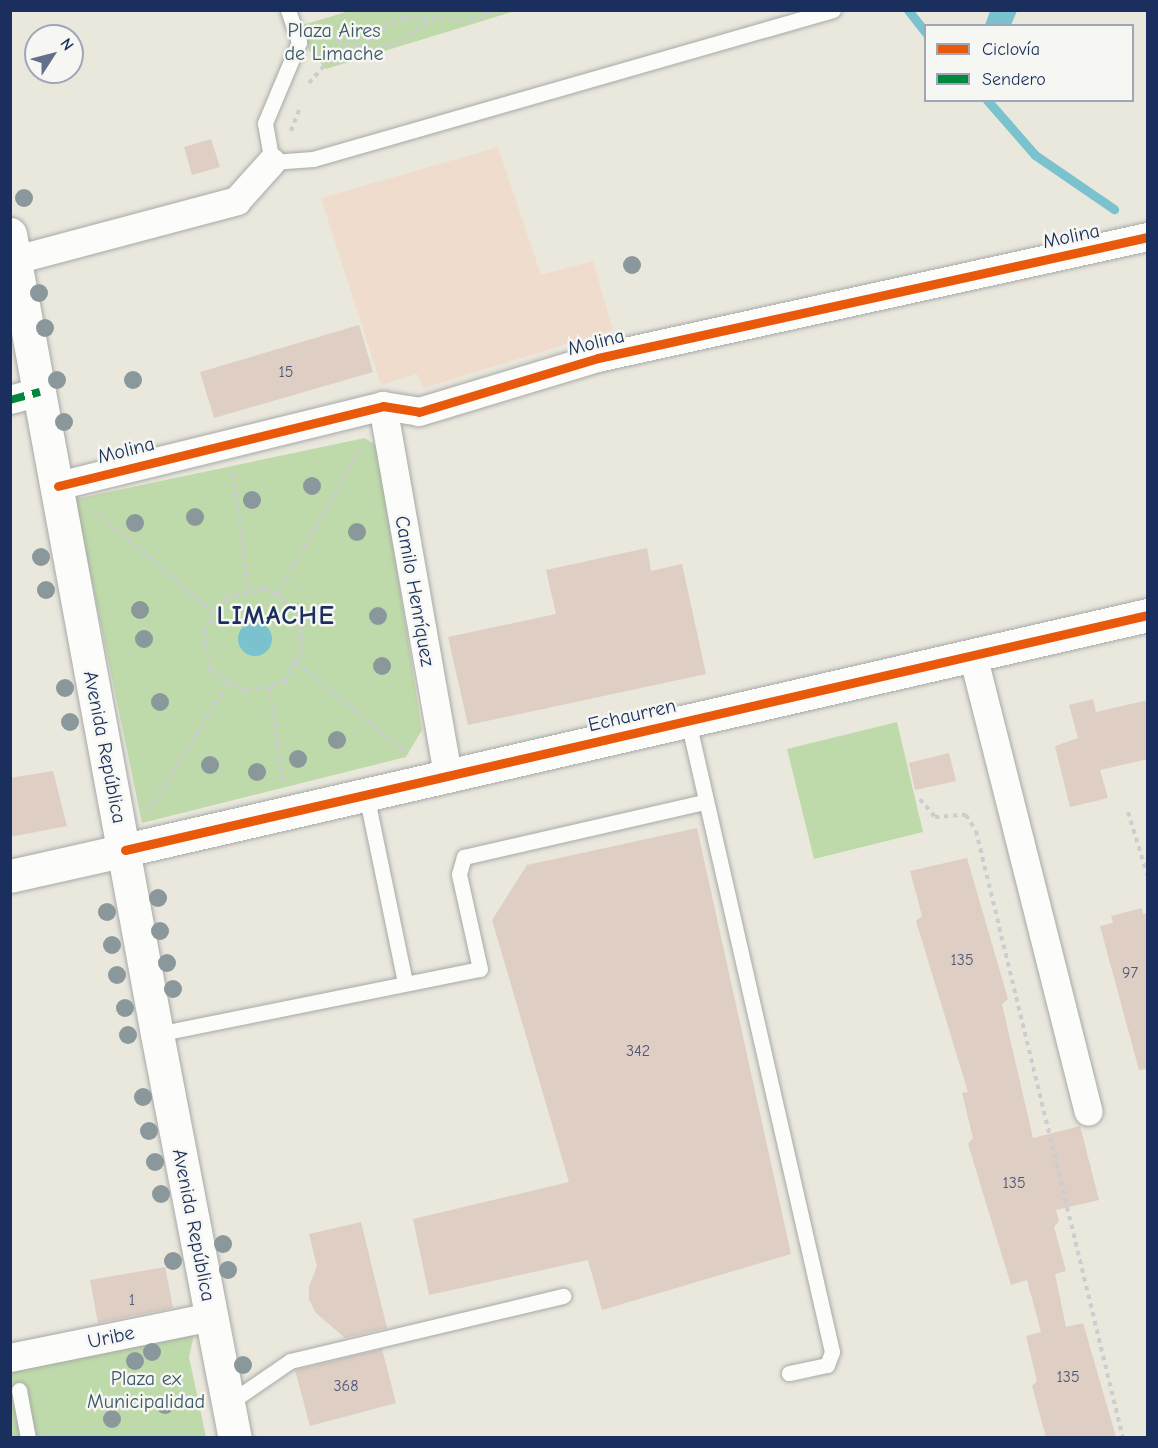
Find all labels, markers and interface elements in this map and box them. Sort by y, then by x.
park label: Plaza Aires de Limache [284,18,384,65]
north arrow [24,24,84,84]
legend [924,24,1134,102]
text: N [57,35,77,54]
text: Ciclovía [982,39,1040,60]
text: Sendero [982,69,1046,90]
street label: Molina [1040,218,1102,254]
street label: Molina [565,323,627,361]
house number: 15 [278,362,294,382]
street label: Molina [95,431,157,469]
street label: Camilo Henríquez [390,514,440,668]
district label: LIMACHE [217,601,335,633]
street label: Avenida República [78,669,132,825]
street label: Echaurren [586,693,678,737]
house number: 135 [950,950,974,970]
house number: 97 [1122,963,1138,983]
house number: 342 [626,1041,650,1061]
street label: Avenida República [167,1147,221,1303]
house number: 135 [1002,1173,1026,1193]
house number: 1 [129,1290,135,1310]
street label: Uribe [86,1320,136,1354]
park label: Plaza ex Municipalidad [87,1366,205,1413]
house number: 135 [1056,1367,1080,1387]
house number: 368 [333,1376,359,1396]

